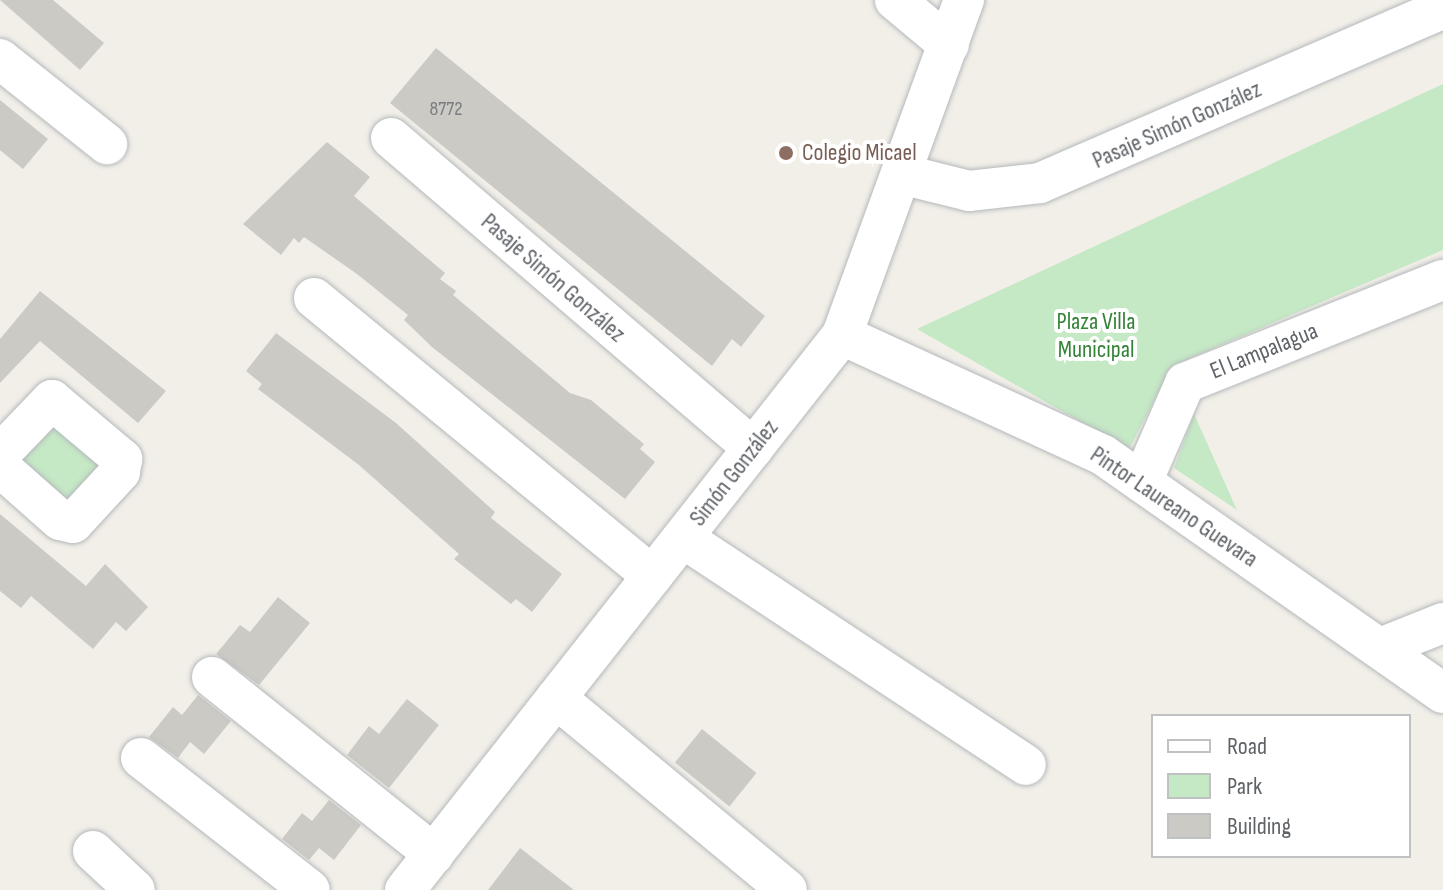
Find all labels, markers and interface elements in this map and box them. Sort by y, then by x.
street label: Pasaje Simón González [1088,75,1266,175]
house number: 8772 [430,97,462,121]
place label: Colegio Micael [802,139,917,167]
marker: Colegio Micael [777,144,795,162]
street label: Pasaje Simón González [475,208,631,348]
park label: Plaza Villa Municipal [1057,308,1135,364]
street label: El Lampalagua [1206,316,1322,386]
street label: Simón González [684,414,784,532]
street label: Pintor Laureano Guevara [1085,440,1263,574]
legend [1151,714,1411,858]
text: Road [1227,732,1267,761]
text: Park [1227,772,1262,801]
text: Building [1227,812,1291,841]

